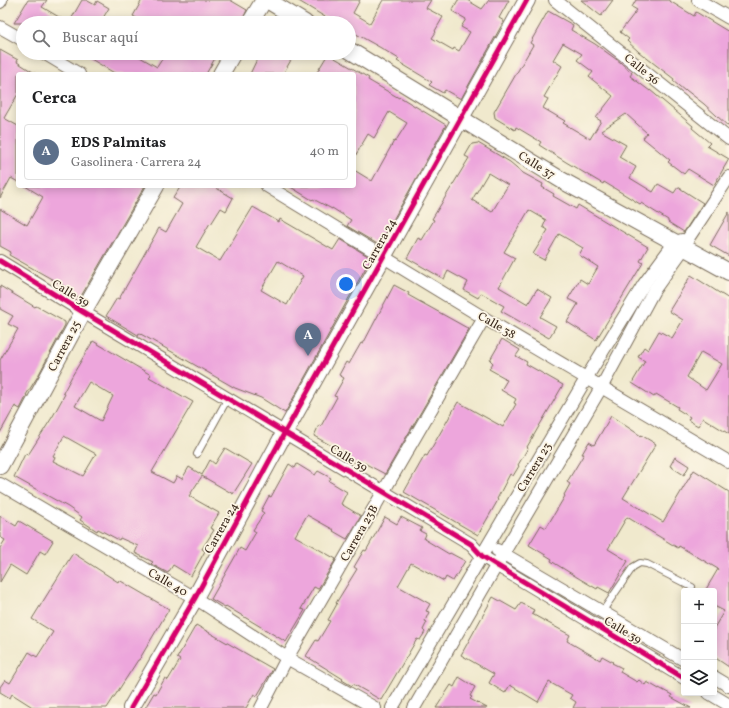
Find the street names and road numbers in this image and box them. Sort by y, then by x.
street label: Calle 36 [620,51,662,89]
street label: Calle 37 [515,148,558,184]
street label: Carrera 24 [359,216,400,273]
street label: Calle 39 [49,276,92,311]
street label: Calle 38 [475,309,518,343]
street label: Carrera 25 [45,318,85,375]
street label: Carrera 23 [514,440,556,495]
street label: Calle 39 [327,441,370,476]
street label: Carrera 24 [201,500,242,557]
street label: Carrera 23B [337,502,382,565]
street label: Calle 40 [145,565,190,601]
street label: Calle 39 [601,613,644,648]

